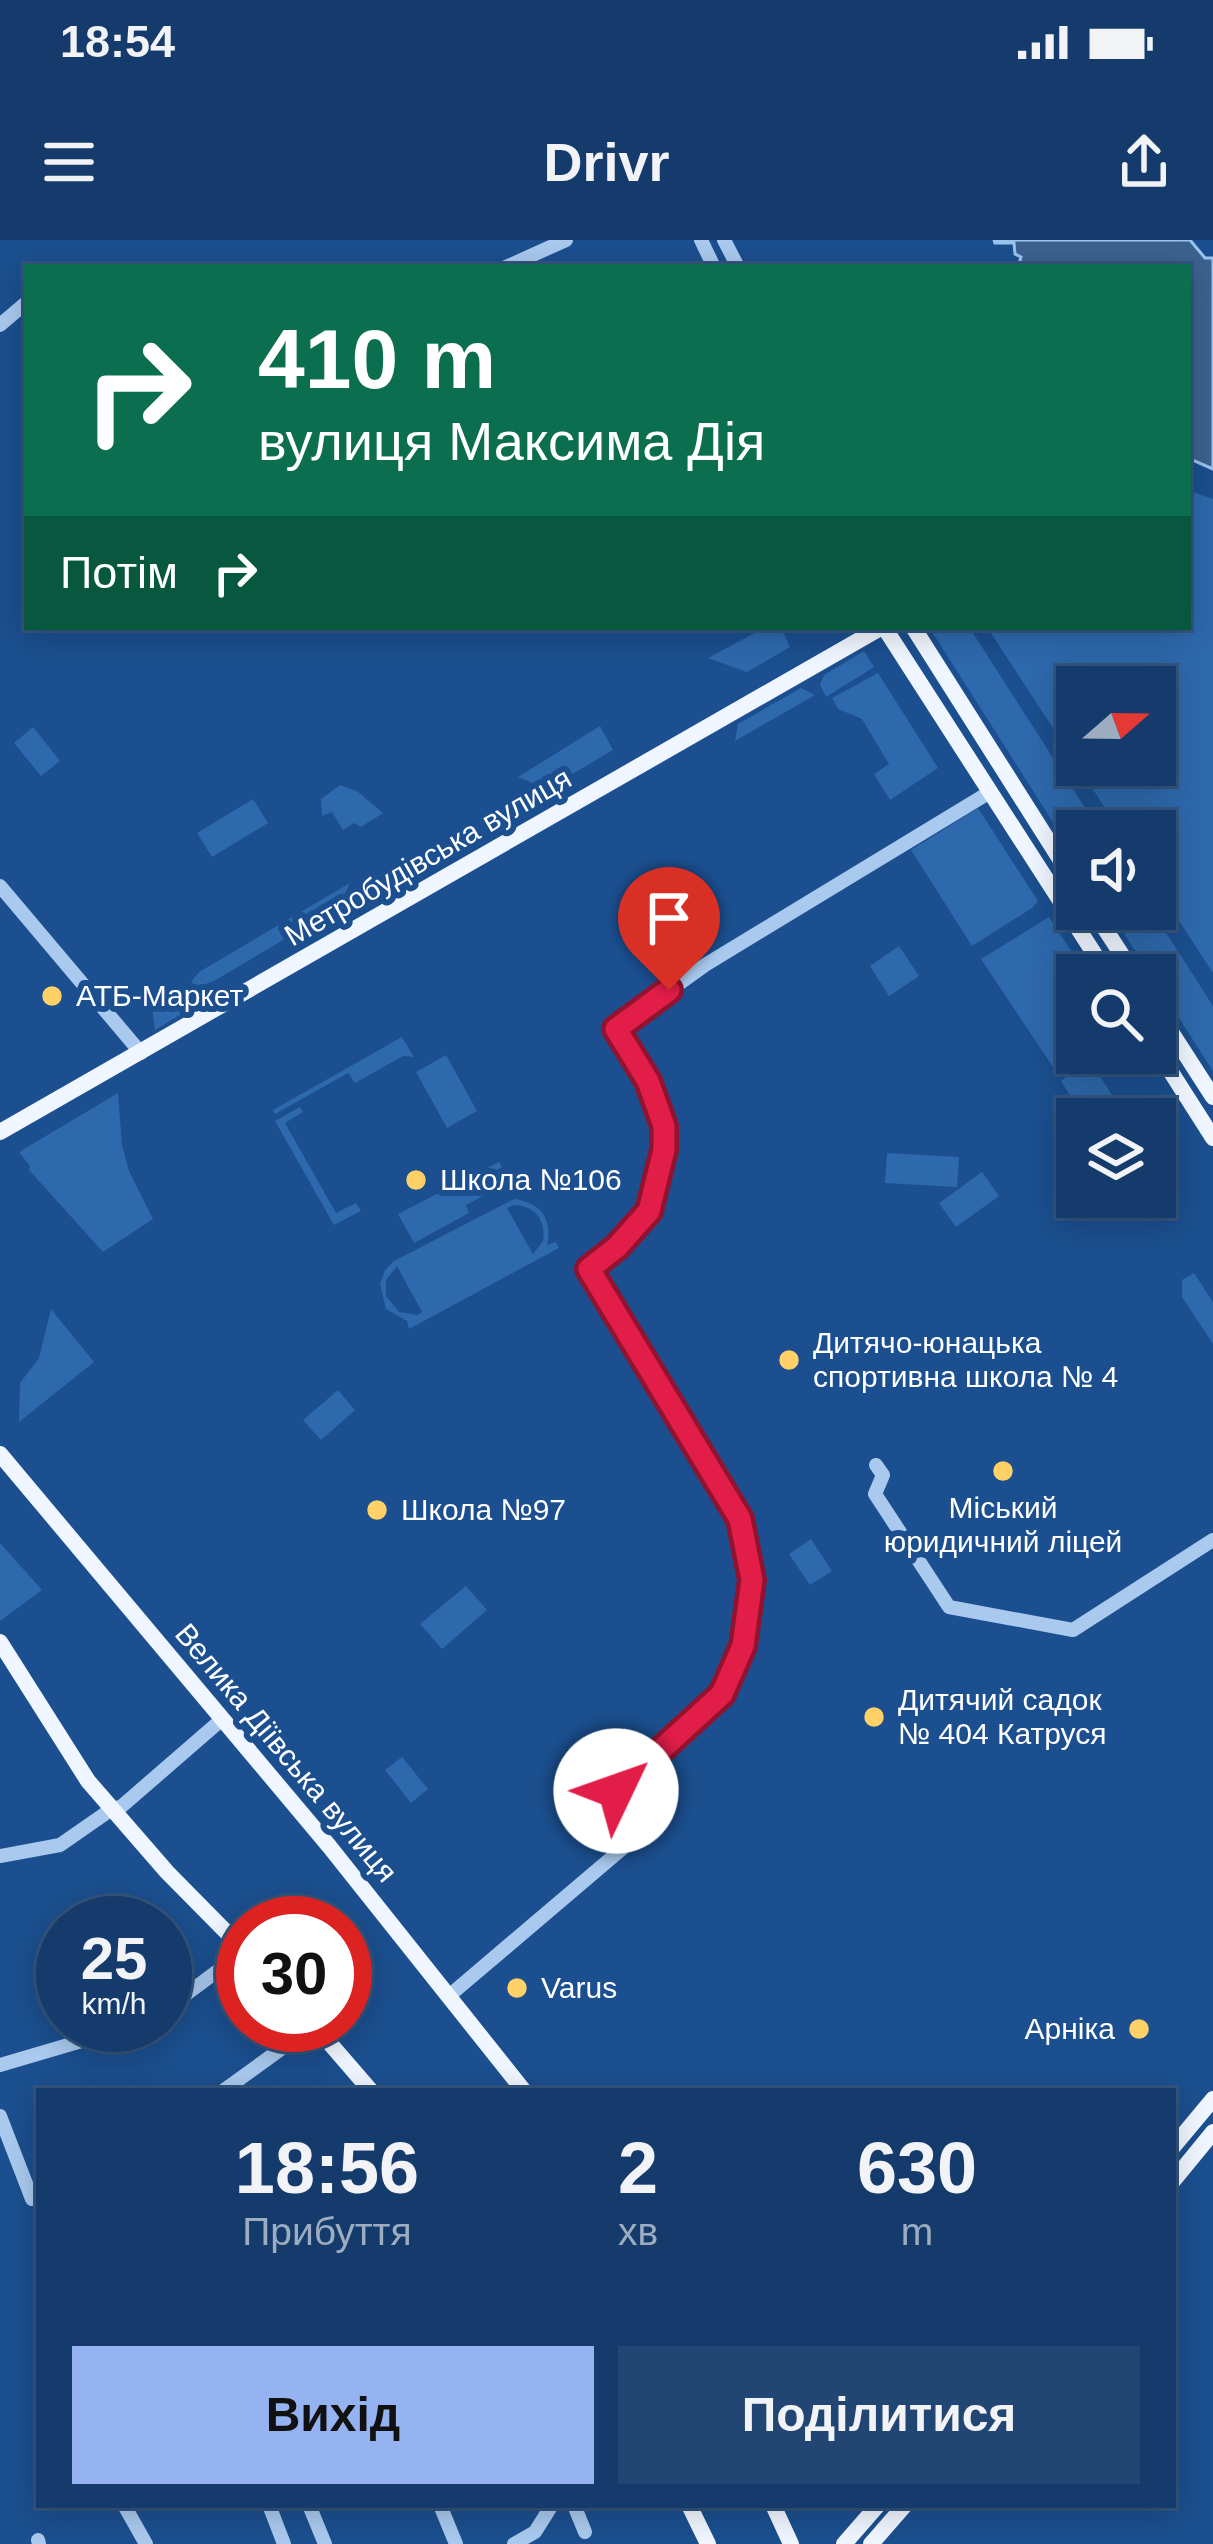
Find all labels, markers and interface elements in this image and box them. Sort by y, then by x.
text: 18:54 [60,16,175,67]
icon: menu [36,129,102,195]
icon: share [1111,129,1177,195]
text: Drivr [543,132,670,192]
icon: right [60,312,216,468]
text: 410 m [258,312,496,406]
text: вулиця Максима Дія [258,411,765,471]
icon: right [202,540,268,606]
text: Потім [60,547,178,598]
north arrow [1056,666,1176,786]
map controls [1056,666,1176,1218]
street label: Метробудівська вулиця [279,761,577,952]
button: sound [1056,810,1176,930]
pin [618,867,720,990]
icon: arrive [636,885,702,951]
button: search [1056,954,1176,1074]
place label: АТБ-Маркет [76,979,244,1012]
marker: АТБ-Маркет [39,983,65,1009]
button: layers [1056,1098,1176,1218]
place label: Школа №106 [440,1163,622,1196]
marker: Школа №106 [403,1167,429,1193]
place label: Дитячо-юнацька спортивна школа № 4 [813,1326,1118,1393]
marker: Дитячо-юнацька спортивна школа № 4 [776,1347,802,1373]
marker: Міський юридичний ліцей [990,1458,1016,1484]
place label: Міський юридичний ліцей [884,1491,1122,1558]
place label: Школа №97 [401,1493,566,1526]
marker: Школа №97 [364,1497,390,1523]
street label: Велика Діївська вулиця [169,1617,404,1888]
place label: Дитячий садок № 404 Катруся [898,1683,1106,1750]
marker: Дитячий садок № 404 Катруся [861,1704,887,1730]
position arrow [553,1728,679,1854]
speed limit sign: 30 [216,1896,372,2052]
text: 25 [81,1925,147,1992]
place label: Varus [541,1971,617,2004]
marker: Varus [504,1975,530,2001]
text: km/h [81,1987,147,2020]
place label: Арніка [1025,2012,1115,2045]
marker: Арніка [1126,2016,1152,2042]
text: 18:56 [235,2128,419,2208]
text: 2 [618,2128,658,2208]
text: 630 [857,2128,977,2208]
text: Прибуття [242,2210,412,2253]
text: хв [618,2210,658,2253]
text: m [901,2210,933,2253]
button: Вихід [72,2346,594,2484]
button: Поділитися [618,2346,1140,2484]

